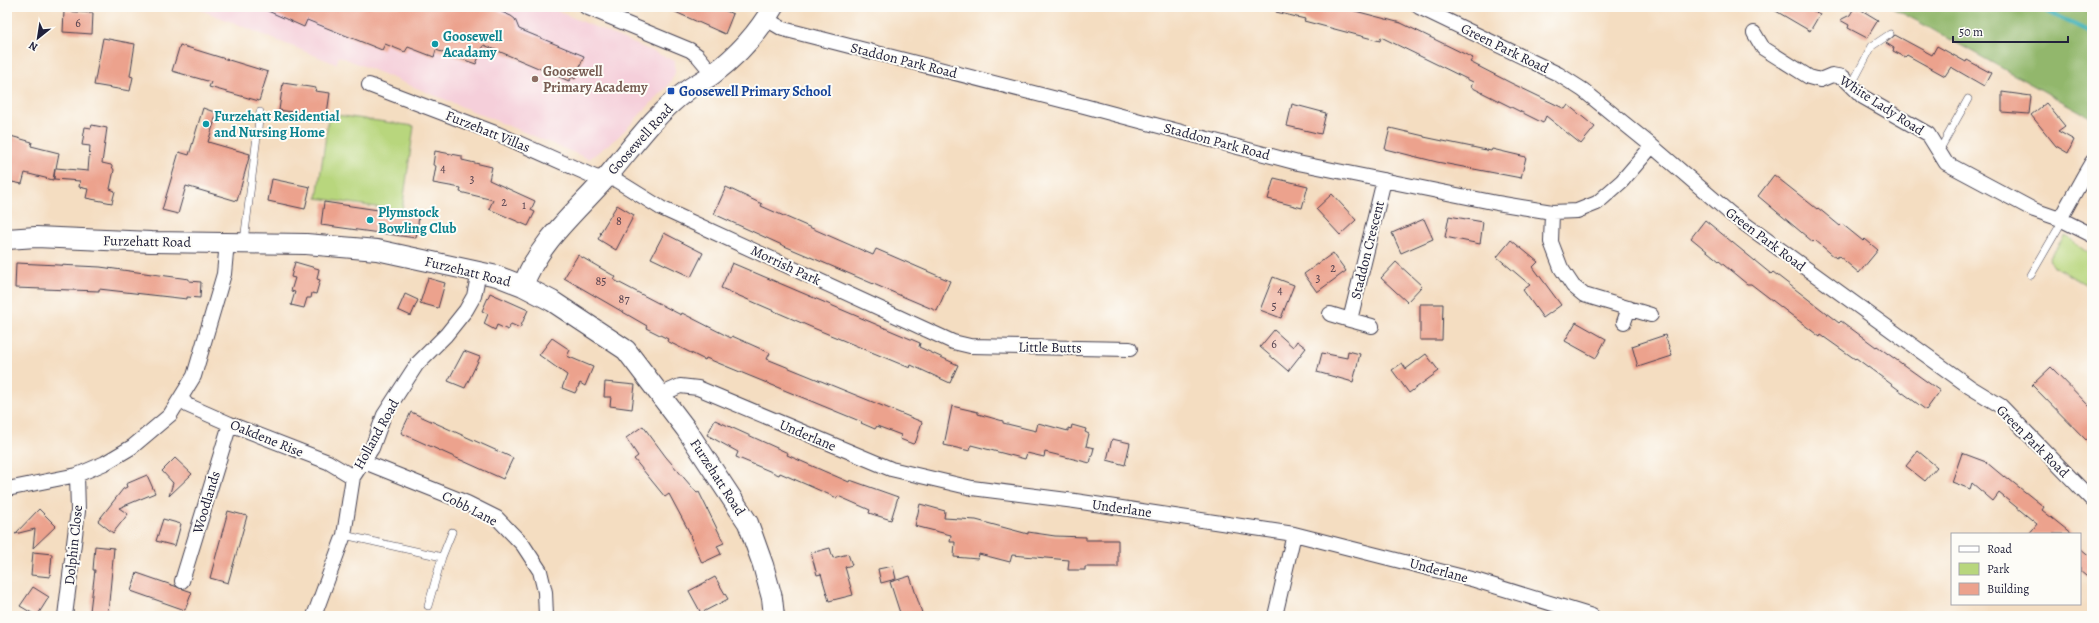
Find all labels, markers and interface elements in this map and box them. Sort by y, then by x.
house number: 6 [75,15,81,31]
north arrow [18,18,58,58]
scale bar [1953,18,2068,44]
street label: Green Park Road [1458,19,1552,78]
text: 50 m [1959,24,1983,40]
place label: Goosewell Acadamy [442,27,503,62]
text: N [26,38,40,55]
street label: Staddon Park Road [849,38,960,83]
marker: Goosewell Acadamy [430,39,440,49]
place label: Goosewell Primary Academy [543,62,648,97]
street label: White Lady Road [1835,70,1928,140]
marker: Goosewell Primary Academy [530,74,540,84]
place label: Goosewell Primary School [679,82,832,101]
marker: Goosewell Primary School [666,86,676,96]
street label: Goosewell Road [603,99,678,179]
street label: Furzehatt Villas [443,106,533,157]
place label: Furzehatt Residential and Nursing Home [214,107,340,142]
street label: Staddon Park Road [1162,118,1273,165]
marker: Furzehatt Residential and Nursing Home [201,119,211,129]
house number: 4 [440,160,446,176]
house number: 3 [470,171,475,187]
house number: 2 [501,194,507,210]
house number: 1 [522,197,526,213]
street label: Staddon Crescent [1346,199,1389,301]
place label: Plymstock Bowling Club [378,203,456,238]
street label: Green Park Road [1722,203,1810,276]
house number: 8 [616,213,622,229]
marker: Plymstock Bowling Club [365,215,375,225]
street label: Furzehatt Road [103,231,192,252]
street label: Morrish Park [748,241,824,290]
street label: Furzehatt Road [423,252,513,291]
house number: 2 [1330,260,1336,276]
house number: 3 [1316,270,1321,286]
house number: 85 [596,273,606,289]
house number: 4 [1277,282,1283,298]
house number: 87 [619,291,630,307]
house number: 5 [1271,298,1277,314]
house number: 6 [1271,336,1277,352]
street label: Little Butts [1018,337,1082,358]
street label: Holland Road [349,395,404,473]
street label: Green Park Road [1992,401,2073,482]
street label: Oakdene Rise [227,415,306,462]
street label: Underlane [776,415,839,456]
street label: Furzehatt Road [686,435,750,520]
street label: Woodlands [188,469,225,537]
street label: Cobb Lane [439,486,501,531]
street label: Underlane [1091,495,1153,522]
street label: Dolphin Close [60,504,87,586]
legend [1951,533,2081,605]
text: Road [1987,541,2013,557]
street label: Underlane [1407,554,1470,587]
text: Park [1987,561,2010,577]
text: Building [1987,581,2029,597]

